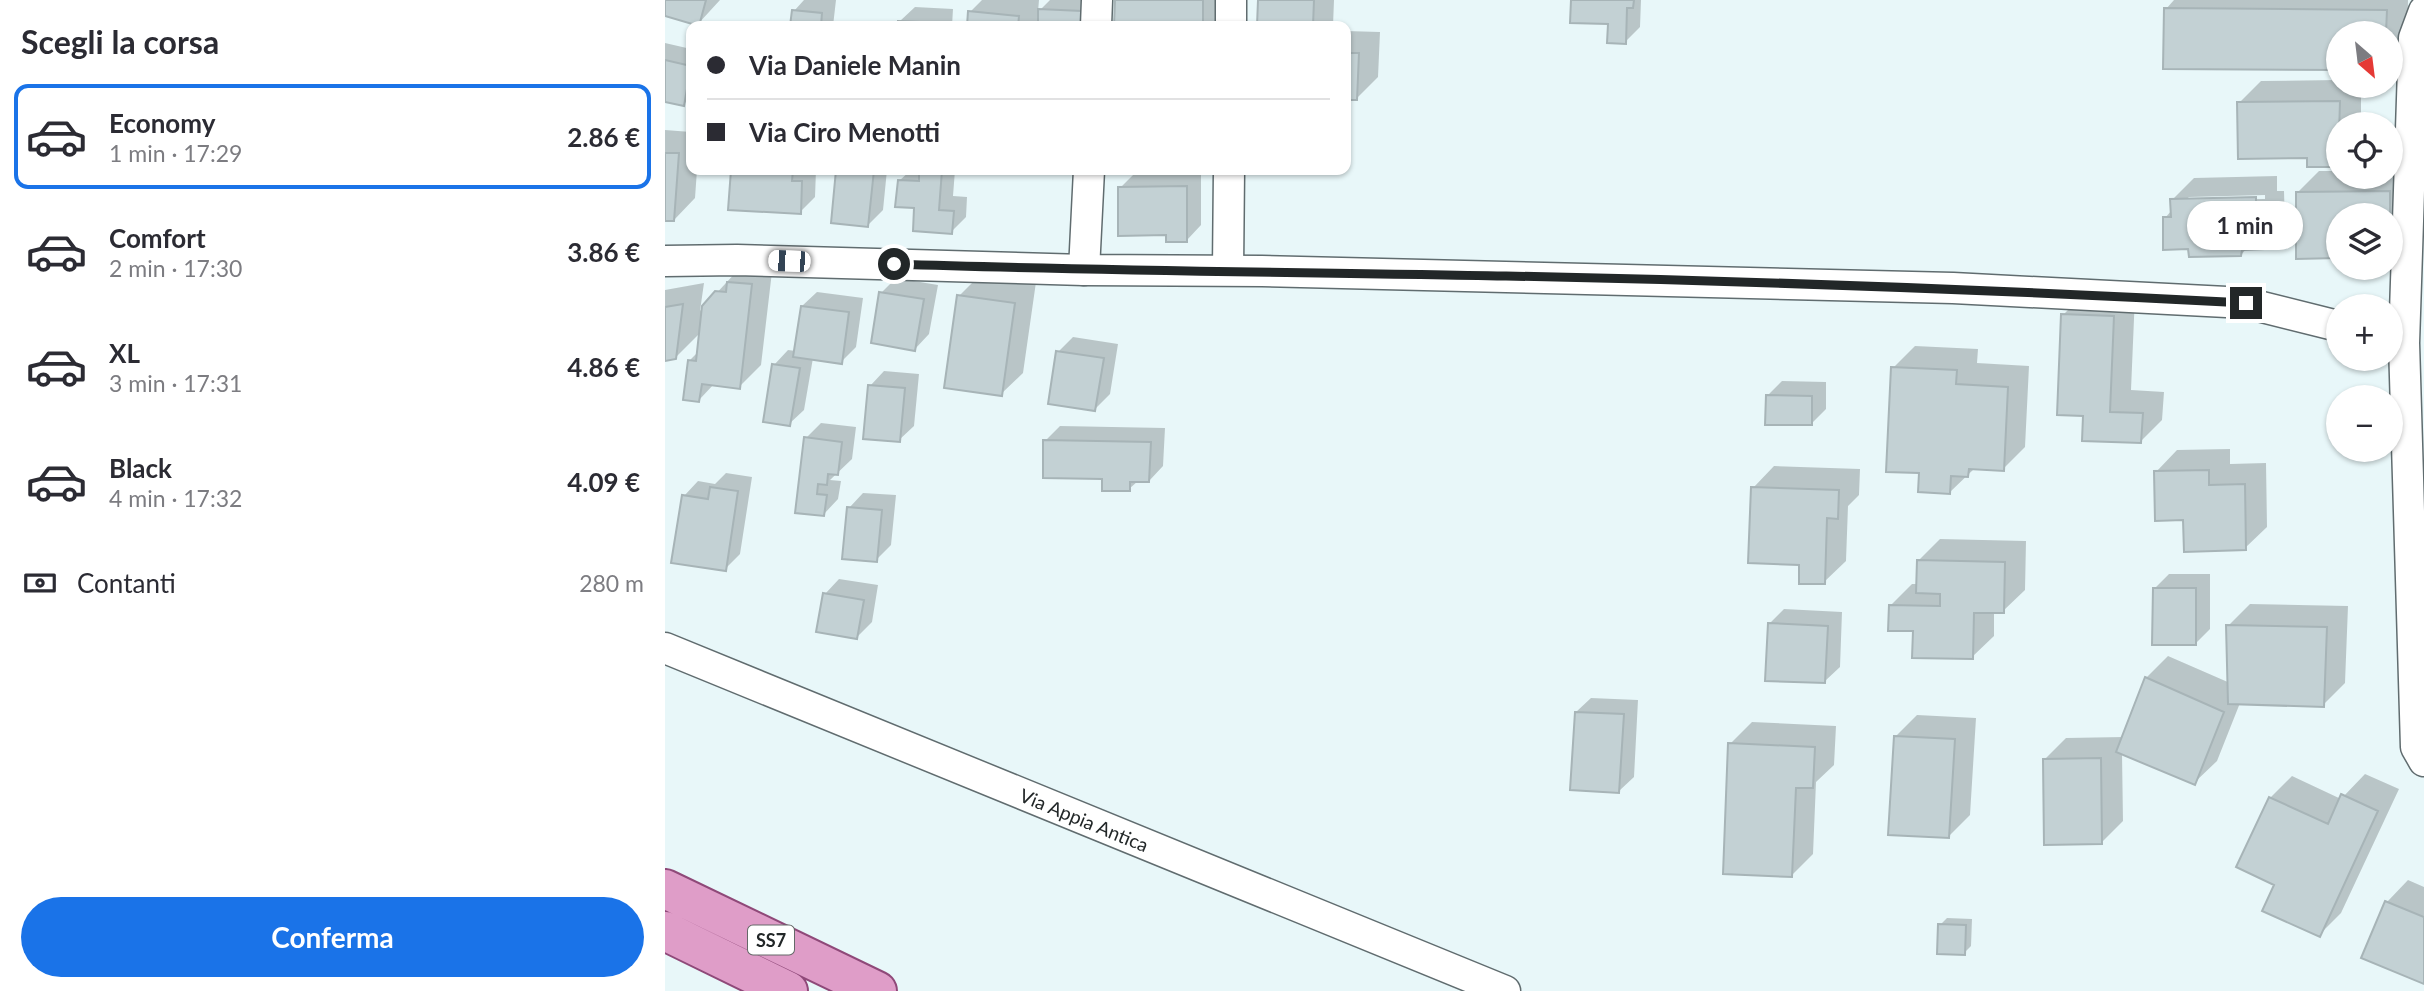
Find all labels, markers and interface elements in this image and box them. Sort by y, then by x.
north arrow [2326,21,2403,98]
map controls [2326,21,2403,462]
text: Scegli la corsa [21,22,219,61]
text: Via Daniele Manin [749,49,961,81]
icon: car [25,105,88,168]
text: Economy [109,107,215,139]
button: locate [2326,112,2403,189]
text: Via Ciro Menotti [749,116,940,148]
text: 2.86 € [567,121,640,153]
text: 1 min · 17:29 [109,139,242,167]
callout: 1 min [2188,202,2304,250]
button: layers [2326,203,2403,280]
text: 1 min [2216,211,2274,239]
icon: car [25,220,88,283]
text: Comfort [109,222,206,254]
text: 3.86 € [567,236,640,268]
route start [878,248,910,280]
car [768,250,811,272]
text: 2 min · 17:30 [109,254,242,282]
route end [2230,287,2262,319]
button: + [2326,294,2403,371]
icon: car [25,335,88,398]
text: XL [109,337,140,369]
text: 4.86 € [567,351,640,383]
text: 3 min · 17:31 [109,369,242,397]
button: − [2326,385,2403,462]
icon: car [25,450,88,513]
text: Black [109,452,172,484]
text: 4.09 € [567,466,640,498]
text: 4 min · 17:32 [109,484,242,512]
icon: cash [21,564,59,602]
text: Contanti [77,567,176,599]
text: 280 m [579,569,644,597]
street label: Via Appia Antica [1017,783,1152,856]
button: Conferma [21,897,644,977]
road number: SS7 [748,925,794,954]

